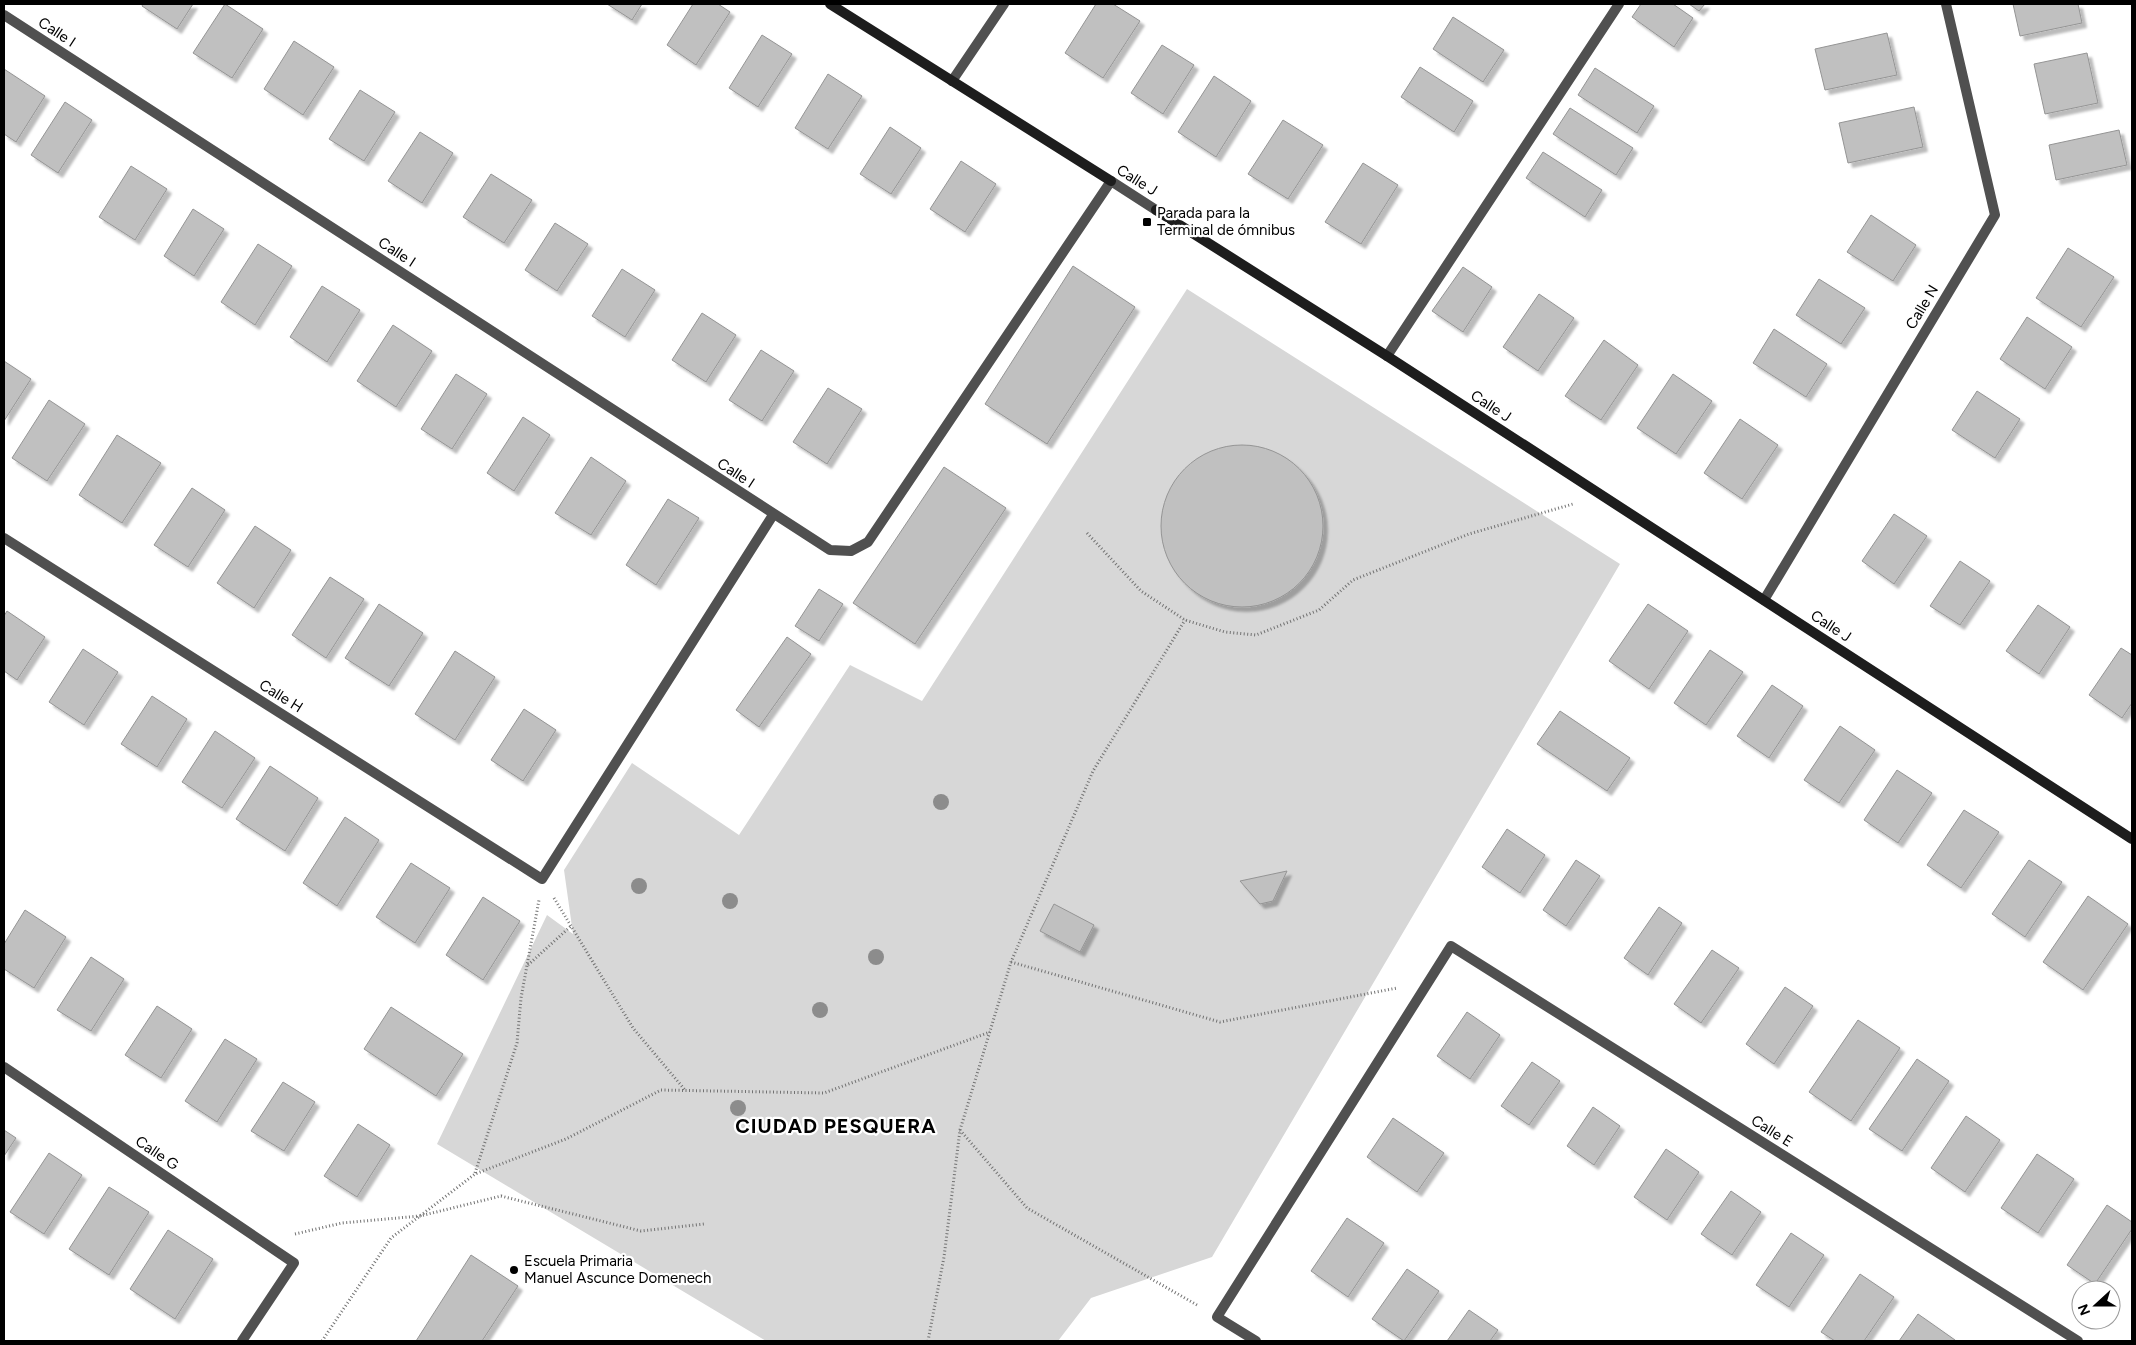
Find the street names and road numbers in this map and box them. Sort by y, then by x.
street label: Calle I [35,13,79,51]
street label: Calle J [1113,161,1161,199]
street label: Calle I [375,233,419,271]
street label: Calle N [1902,282,1942,332]
street label: Calle J [1467,386,1515,426]
street label: Calle I [714,454,758,492]
street label: Calle J [1807,606,1855,646]
street label: Calle H [256,676,306,716]
street label: Calle E [1748,1111,1796,1151]
street label: Calle G [132,1132,182,1174]

